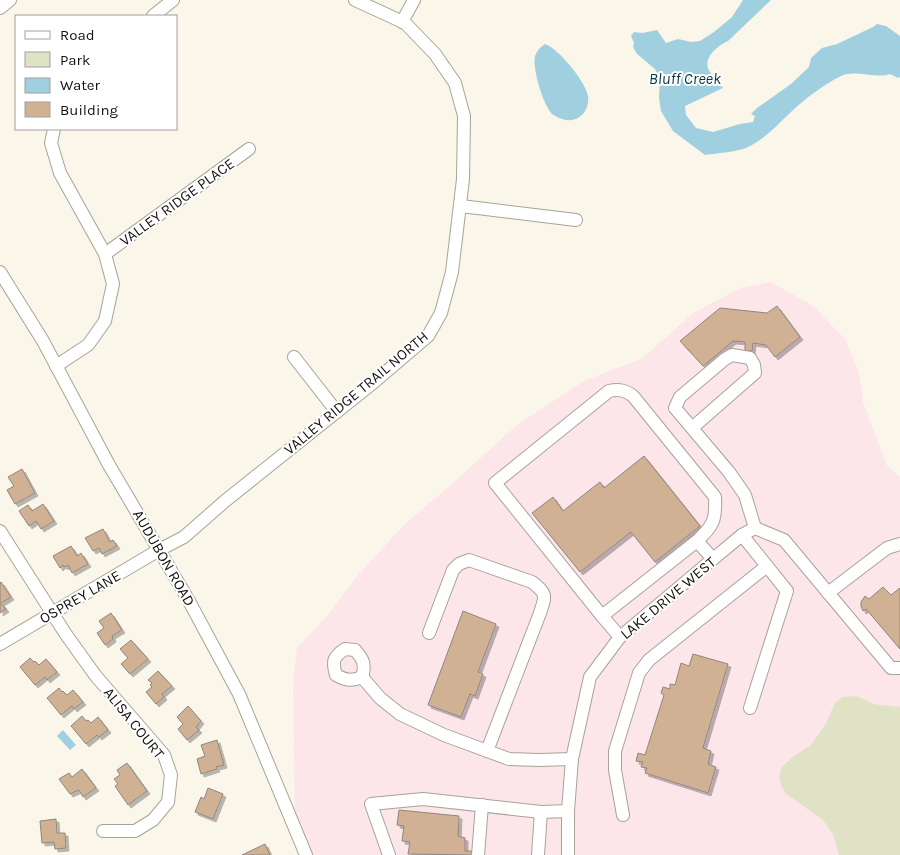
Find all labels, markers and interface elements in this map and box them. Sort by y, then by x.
legend [15,15,178,130]
text: Road [60,26,95,44]
text: Park [60,51,90,69]
water label: Bluff Creek [649,69,722,88]
text: Water [60,76,101,94]
text: Building [60,101,118,119]
street label: VALLEY RIDGE PLACE [116,154,238,250]
street label: VALLEY RIDGE TRAIL NORTH [280,327,432,459]
street label: AUDUBON ROAD [129,507,199,609]
street label: LAKE DRIVE WEST [617,553,720,643]
street label: OSPREY LANE [36,567,124,627]
street label: ALISA COURT [100,684,169,763]

